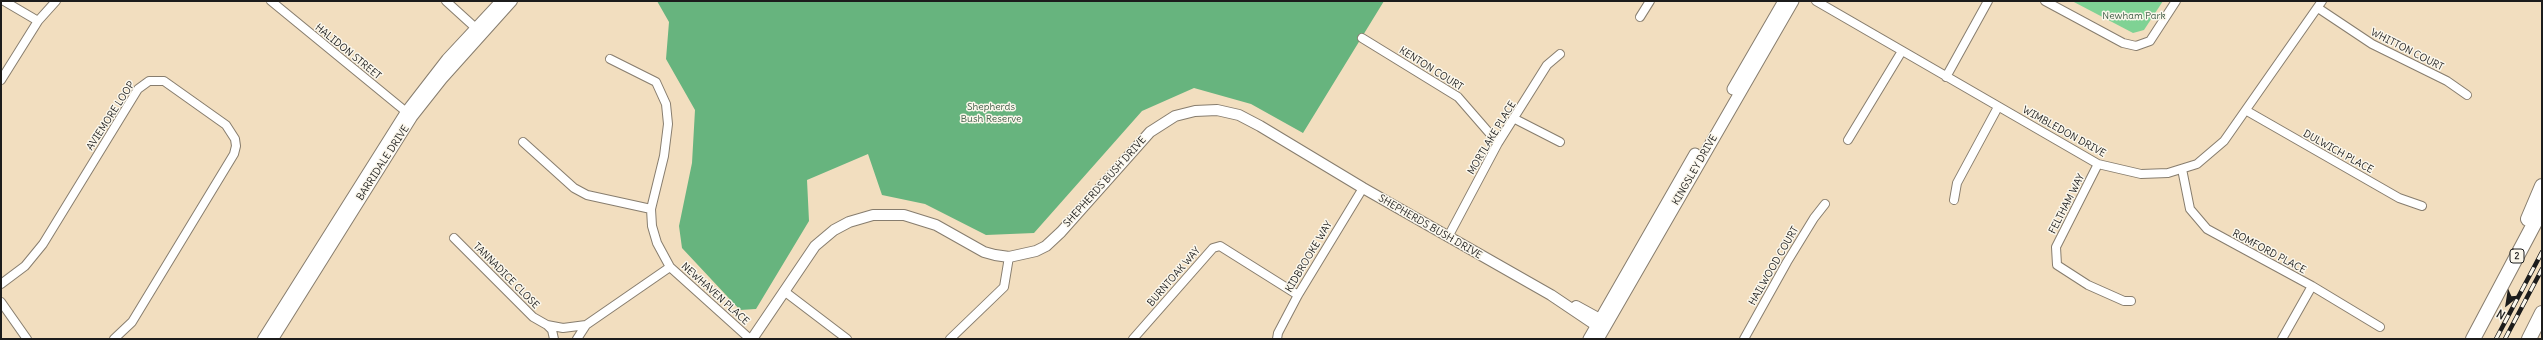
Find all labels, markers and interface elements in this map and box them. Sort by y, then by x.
park label: Newham Park [2102,10,2166,22]
street label: HALIDON STREET [313,22,383,82]
street label: WHITTON COURT [2369,26,2445,74]
street label: KENTON COURT [1397,45,1465,93]
street label: AVIEMORE LOOP [84,79,138,153]
street label: MORTLAKE PLACE [1465,99,1519,177]
park label: Shepherds Bush Reserve [961,101,1021,124]
street label: WIMBLEDON DRIVE [2020,104,2108,160]
street label: BARRIDALE DRIVE [354,123,412,203]
street label: DULWICH PLACE [2301,128,2375,176]
street label: KINGSLEY DRIVE [1670,133,1720,207]
street label: SHEPHERDS BUSH DRIVE [1061,134,1149,230]
street label: FELTHAM WAY [2047,172,2087,236]
street label: SHEPHERDS BUSH DRIVE [1376,192,1484,262]
street label: KIDBROOKE WAY [1283,219,1335,295]
street label: HAILWOOD COURT [1747,224,1801,308]
street label: ROMFORD PLACE [2230,228,2308,276]
street label: TANNADICE CLOSE [471,241,541,311]
street label: BURNTOAK WAY [1145,245,1203,309]
road number: 2 [2510,249,2524,263]
street label: NEWHAVEN PLACE [679,260,751,328]
north arrow [2487,284,2527,324]
text: N [2494,306,2508,322]

